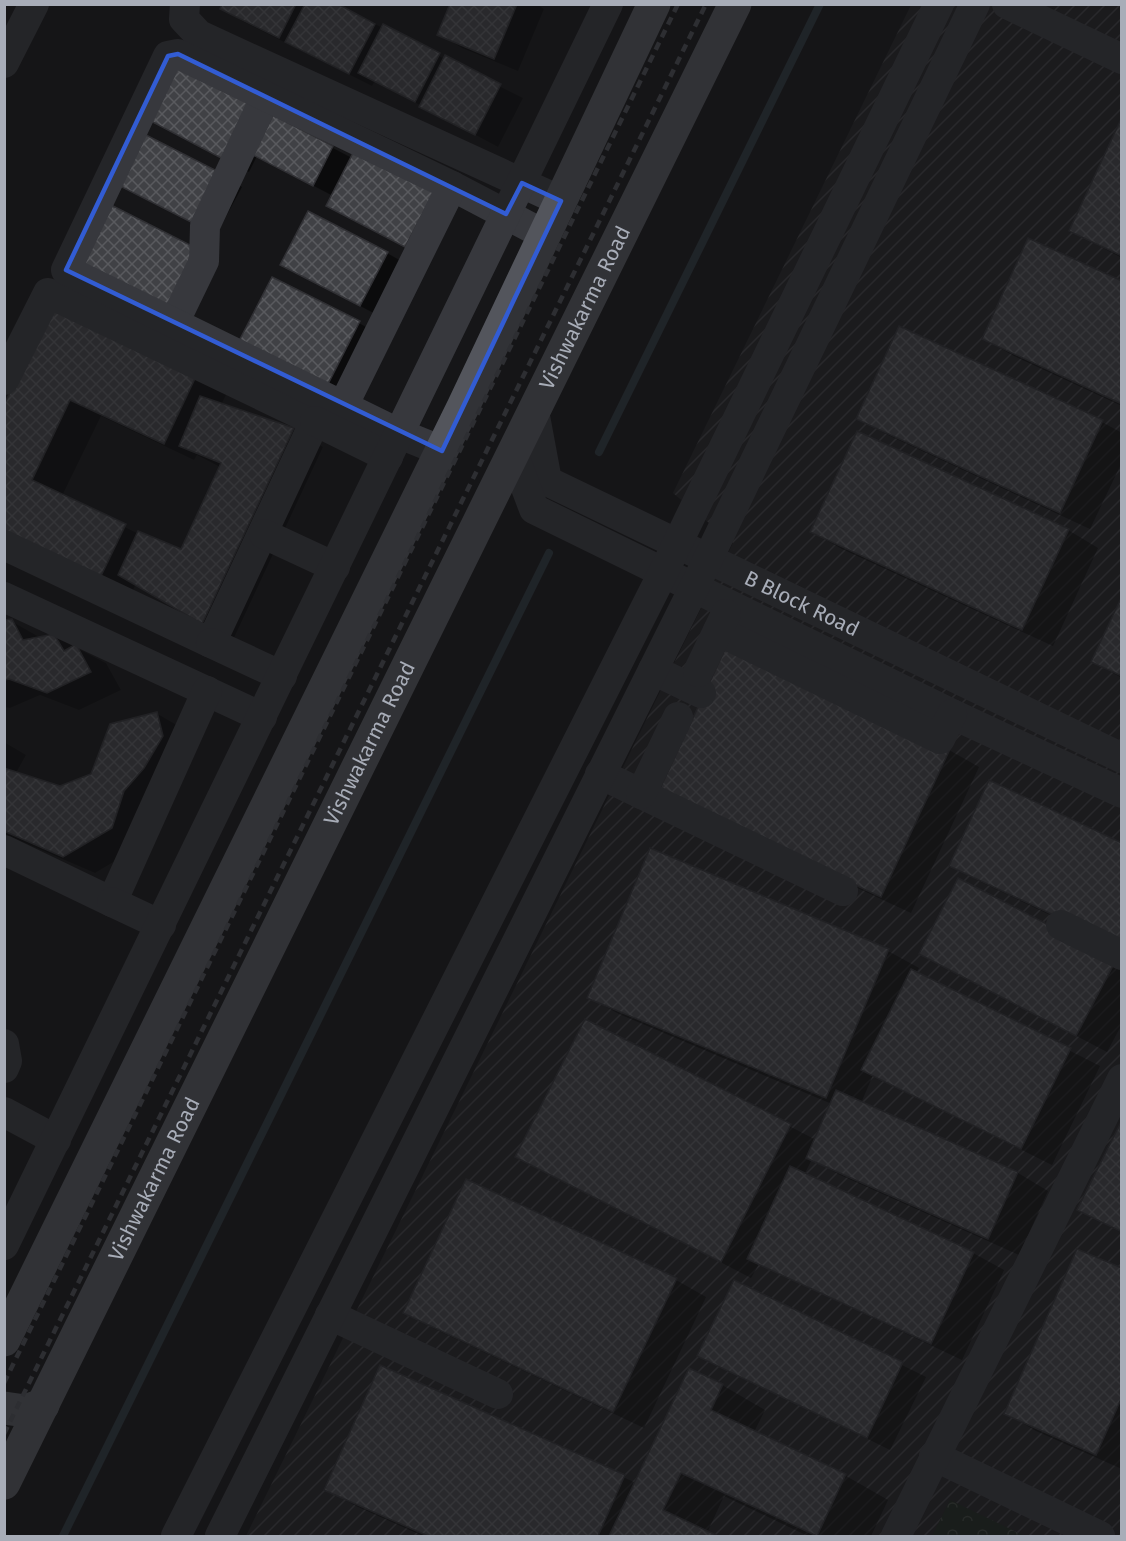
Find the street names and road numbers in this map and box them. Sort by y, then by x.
street label: Vishwakarma Road [533,222,636,394]
street label: B Block Road [740,565,863,642]
street label: Vishwakarma Road [318,657,421,830]
street label: Vishwakarma Road [103,1093,206,1265]

